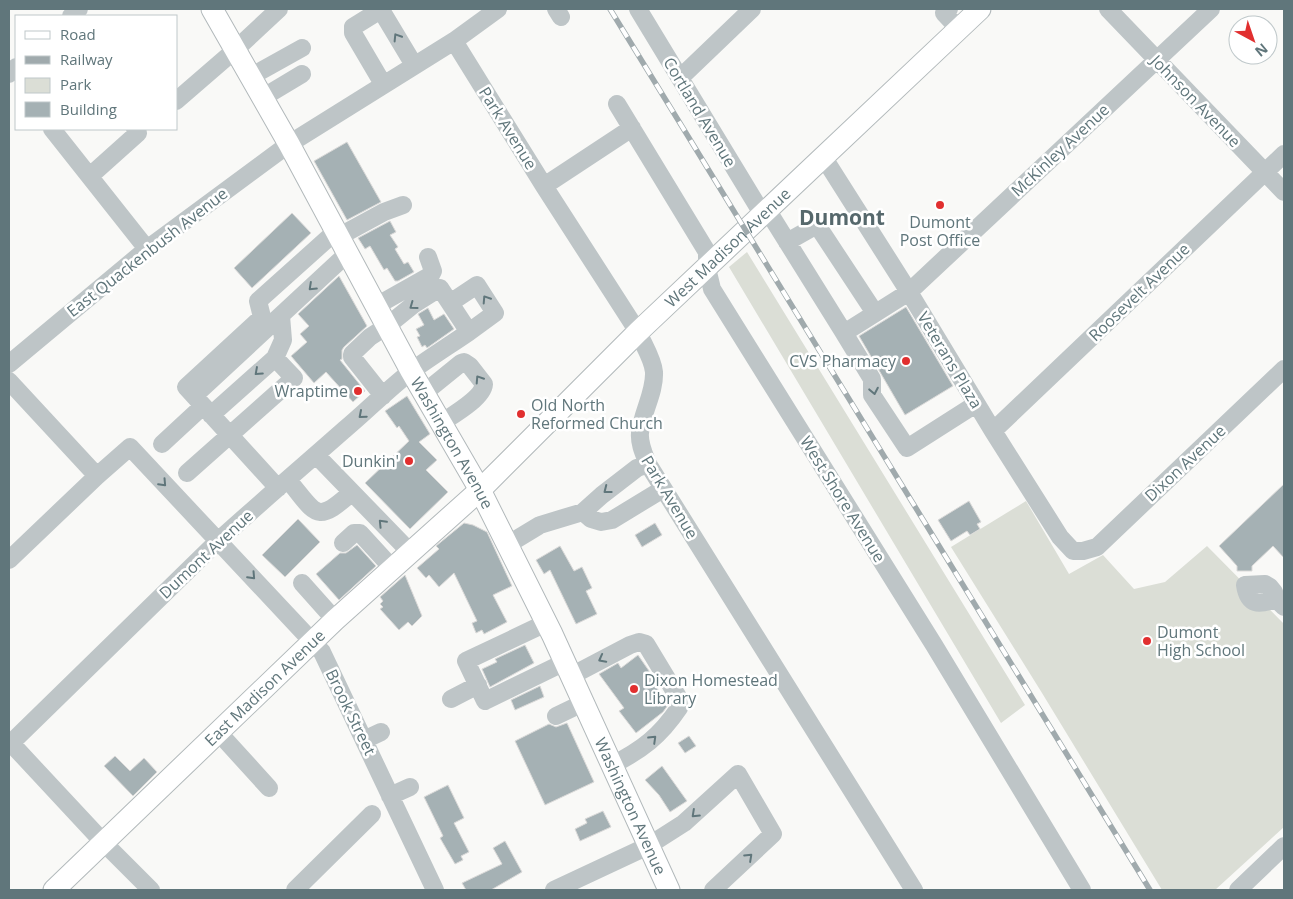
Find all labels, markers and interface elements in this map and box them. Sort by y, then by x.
legend [15,15,178,130]
north arrow [1228,15,1278,65]
text: Road [60,24,96,44]
one-way arrow [394,34,404,43]
text: N [1251,39,1272,61]
text: Railway [60,49,113,69]
street label: Johnson Avenue [1145,49,1246,152]
street label: Cortland Avenue [659,53,741,171]
text: Park [60,74,91,94]
street label: Park Avenue [474,83,542,173]
text: Building [60,99,117,119]
street label: McKinley Avenue [1006,99,1114,201]
street label: East Quackenbush Avenue [62,182,232,322]
street label: West Madison Avenue [660,183,795,312]
marker: Dumont Post Office [934,199,946,211]
district label: Dumont [799,203,885,231]
place label: Dumont Post Office [900,211,980,251]
street label: Roosevelt Avenue [1084,238,1194,346]
one-way arrow [308,281,317,290]
one-way arrow [483,295,492,305]
one-way arrow [409,300,419,309]
street label: Veterans Plaza [912,308,988,412]
place label: CVS Pharmacy [789,350,897,372]
marker: CVS Pharmacy [900,355,912,367]
one-way arrow [255,366,264,375]
street label: Washington Avenue [406,373,499,513]
one-way arrow [476,375,486,384]
place label: Wraptime [274,380,348,402]
marker: Wraptime [352,385,364,397]
one-way arrow [868,387,878,395]
place label: Old North Reformed Church [531,394,663,434]
marker: Old North Reformed Church [515,408,527,420]
one-way arrow [358,409,367,418]
street label: Dixon Avenue [1140,420,1230,506]
street label: West Shore Avenue [795,432,891,566]
place label: Dunkin' [342,450,399,472]
street label: Park Avenue [637,451,703,543]
marker: Dunkin' [403,455,415,467]
one-way arrow [157,477,166,486]
one-way arrow [604,485,613,493]
street label: Dumont Avenue [154,505,258,603]
one-way arrow [379,519,388,528]
one-way arrow [246,571,255,580]
place label: Dumont High School [1157,621,1245,661]
street label: East Madison Avenue [199,625,330,751]
marker: Dumont High School [1141,635,1153,647]
one-way arrow [599,653,608,663]
street label: Brook Street [321,665,381,759]
place label: Dixon Homestead Library [644,669,778,709]
marker: Dixon Homestead Library [628,683,640,695]
street label: Washington Avenue [590,734,672,878]
one-way arrow [647,736,656,745]
one-way arrow [691,808,700,817]
one-way arrow [743,854,752,863]

